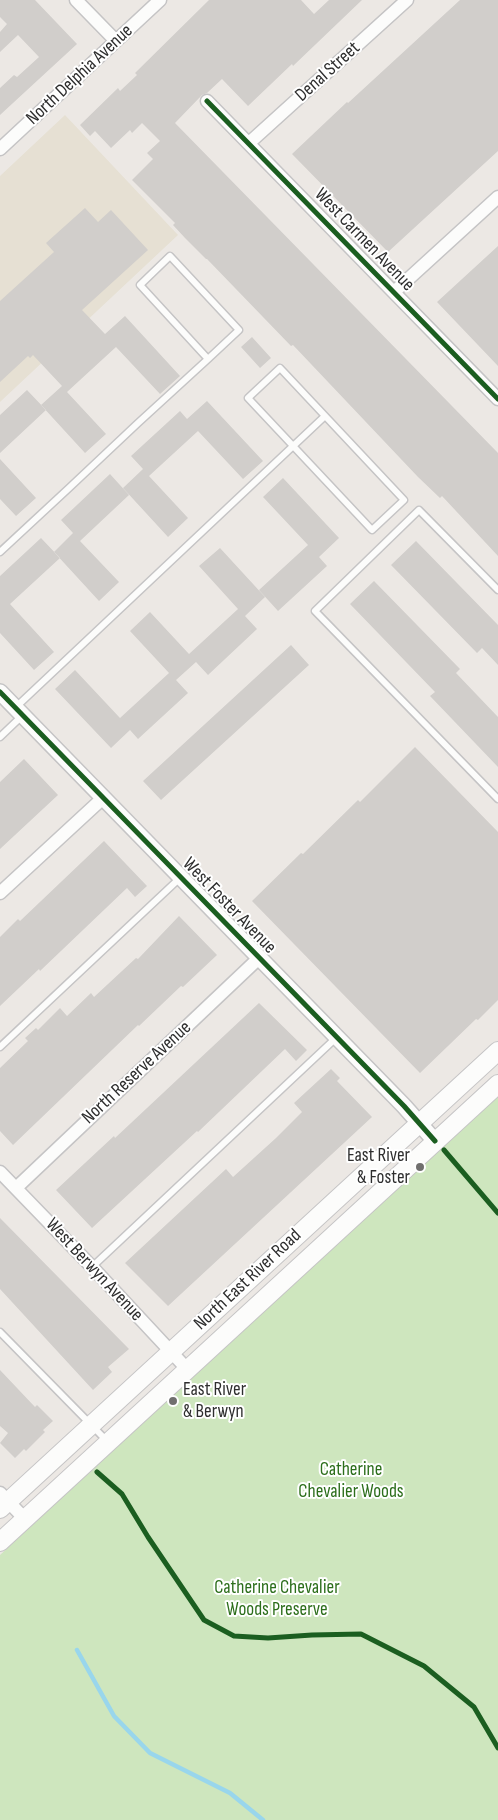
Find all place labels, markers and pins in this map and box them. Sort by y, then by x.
place label: East River & Foster [347,1145,410,1189]
marker: East River & Foster [414,1161,426,1173]
place label: East River & Berwyn [183,1379,246,1423]
marker: East River & Berwyn [167,1395,179,1407]

